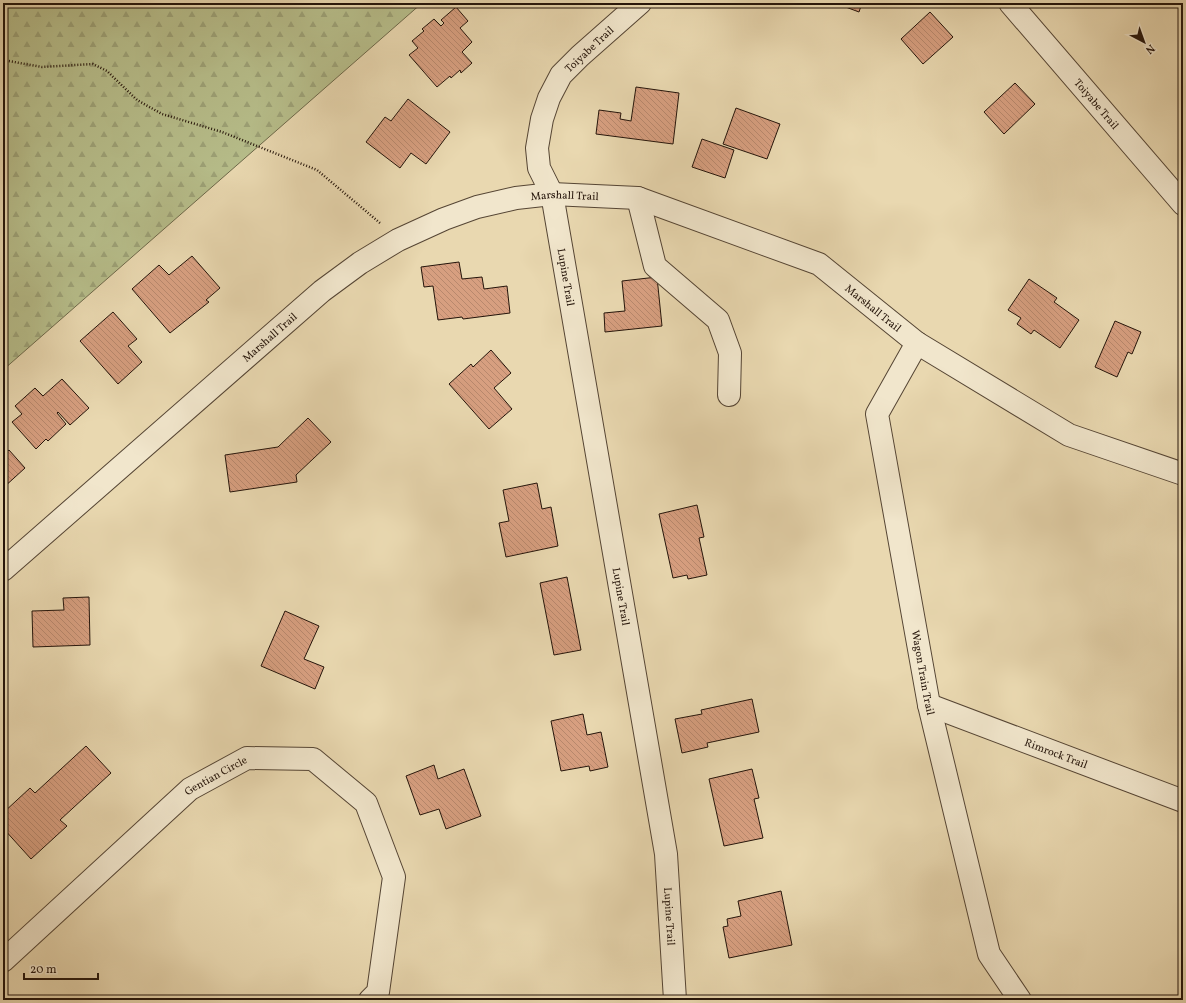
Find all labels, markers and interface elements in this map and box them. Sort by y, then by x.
north arrow [1124,22,1164,62]
street label: Toiyabe Trail [562,23,618,77]
text: N [1142,40,1158,57]
street label: Toiyabe Trail [1070,76,1122,133]
street label: Marshall Trail [530,188,599,205]
street label: Lupine Trail [553,247,577,307]
street label: Marshall Trail [841,282,904,336]
street label: Marshall Trail [240,310,301,366]
street label: Lupine Trail [608,567,632,627]
street label: Wagon Train Trail [907,629,937,717]
street label: Rimrock Trail [1022,736,1089,773]
street label: Gentian Circle [182,753,250,800]
street label: Lupine Trail [659,887,678,946]
scale bar [24,955,98,981]
text: 20 m [30,962,57,978]

